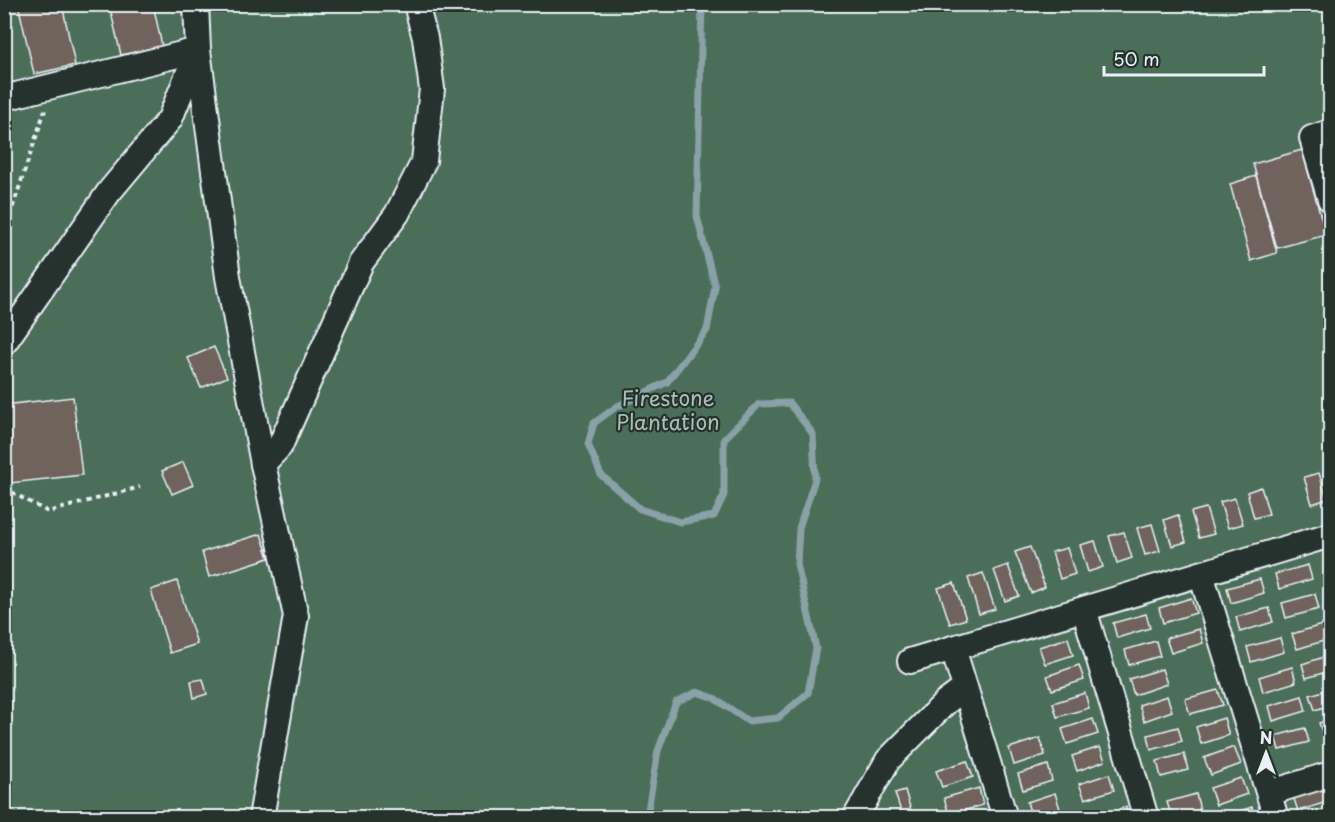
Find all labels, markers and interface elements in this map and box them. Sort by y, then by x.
scale bar [1104,39,1264,77]
text: 50 m [1113,45,1160,72]
park label: Firestone Plantation [616,381,720,437]
north arrow [1236,723,1296,783]
text: N [1260,725,1272,749]

